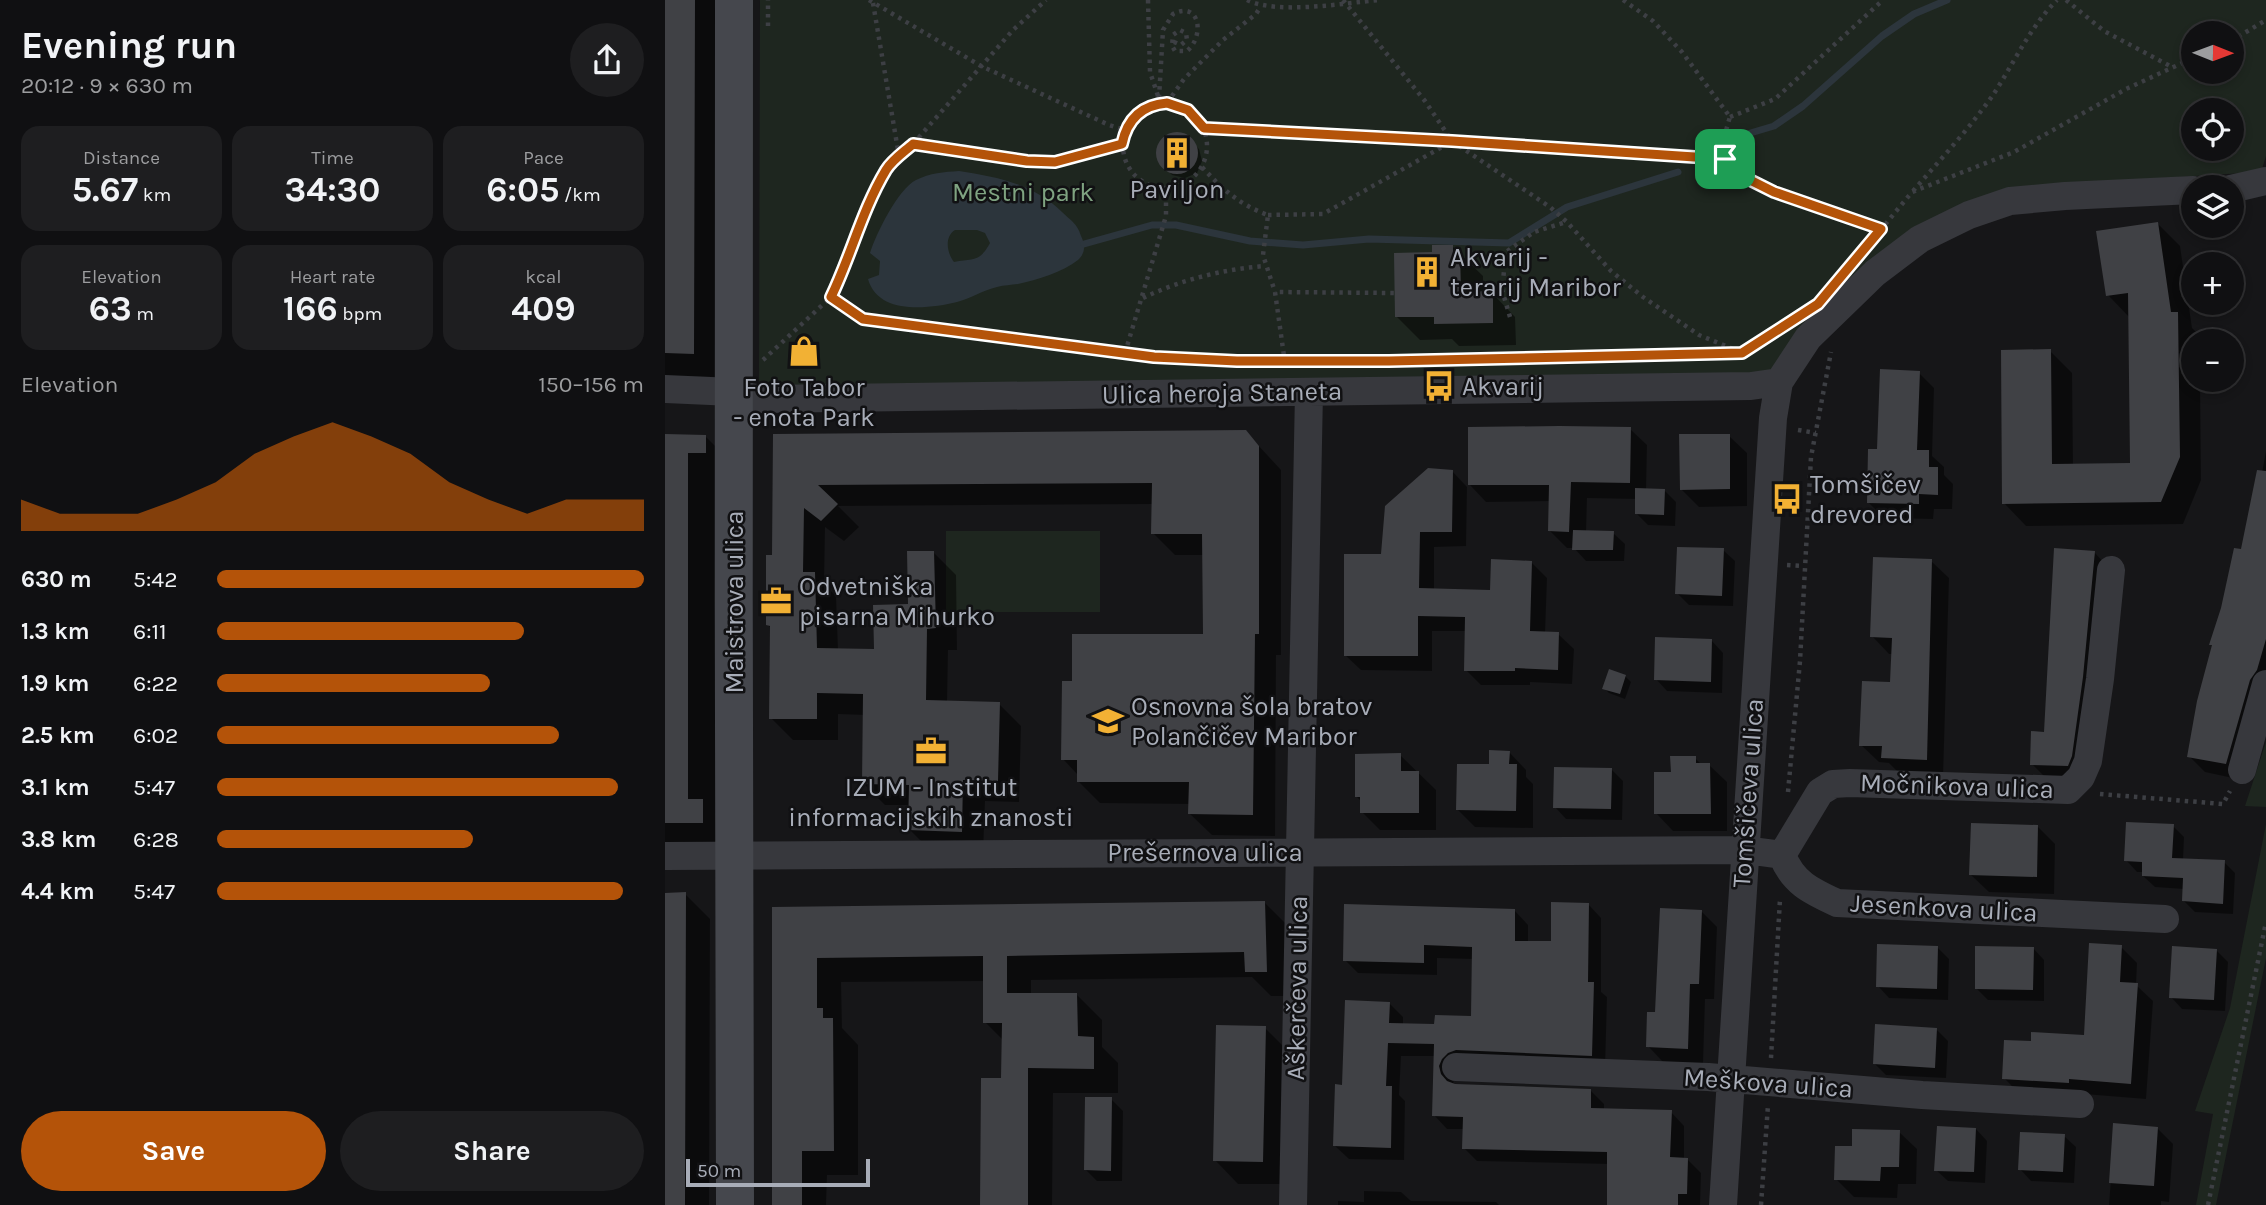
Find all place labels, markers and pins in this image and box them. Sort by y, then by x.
pin [1695,129,1755,189]
building icon: Paviljon [1160,136,1194,170]
place label: Paviljon [1130,174,1224,205]
place label: Akvarij - terarij Maribor [1450,242,1621,303]
building icon: Akvarij - terarij Maribor [1410,255,1444,289]
shop icon: Foto Tabor - enota Park [787,334,821,368]
bus stop icon: Akvarij [1422,369,1456,403]
place label: Akvarij [1462,371,1544,402]
place label: Foto Tabor - enota Park [733,372,875,433]
place label: Tomšičev drevored [1810,469,1921,530]
bus stop icon: Tomšičev drevored [1770,482,1804,516]
place label: Odvetniška pisarna Mihurko [799,571,995,632]
office icon: Odvetniška pisarna Mihurko [759,584,793,618]
place label: Osnovna šola bratov Polančičev Maribor [1131,691,1372,752]
school or university icon: Osnovna šola bratov Polančičev Maribor [1091,704,1125,738]
office icon: IZUM - Institut informacijskih znanosti [914,734,948,768]
place label: IZUM - Institut informacijskih znanosti [788,772,1074,833]

